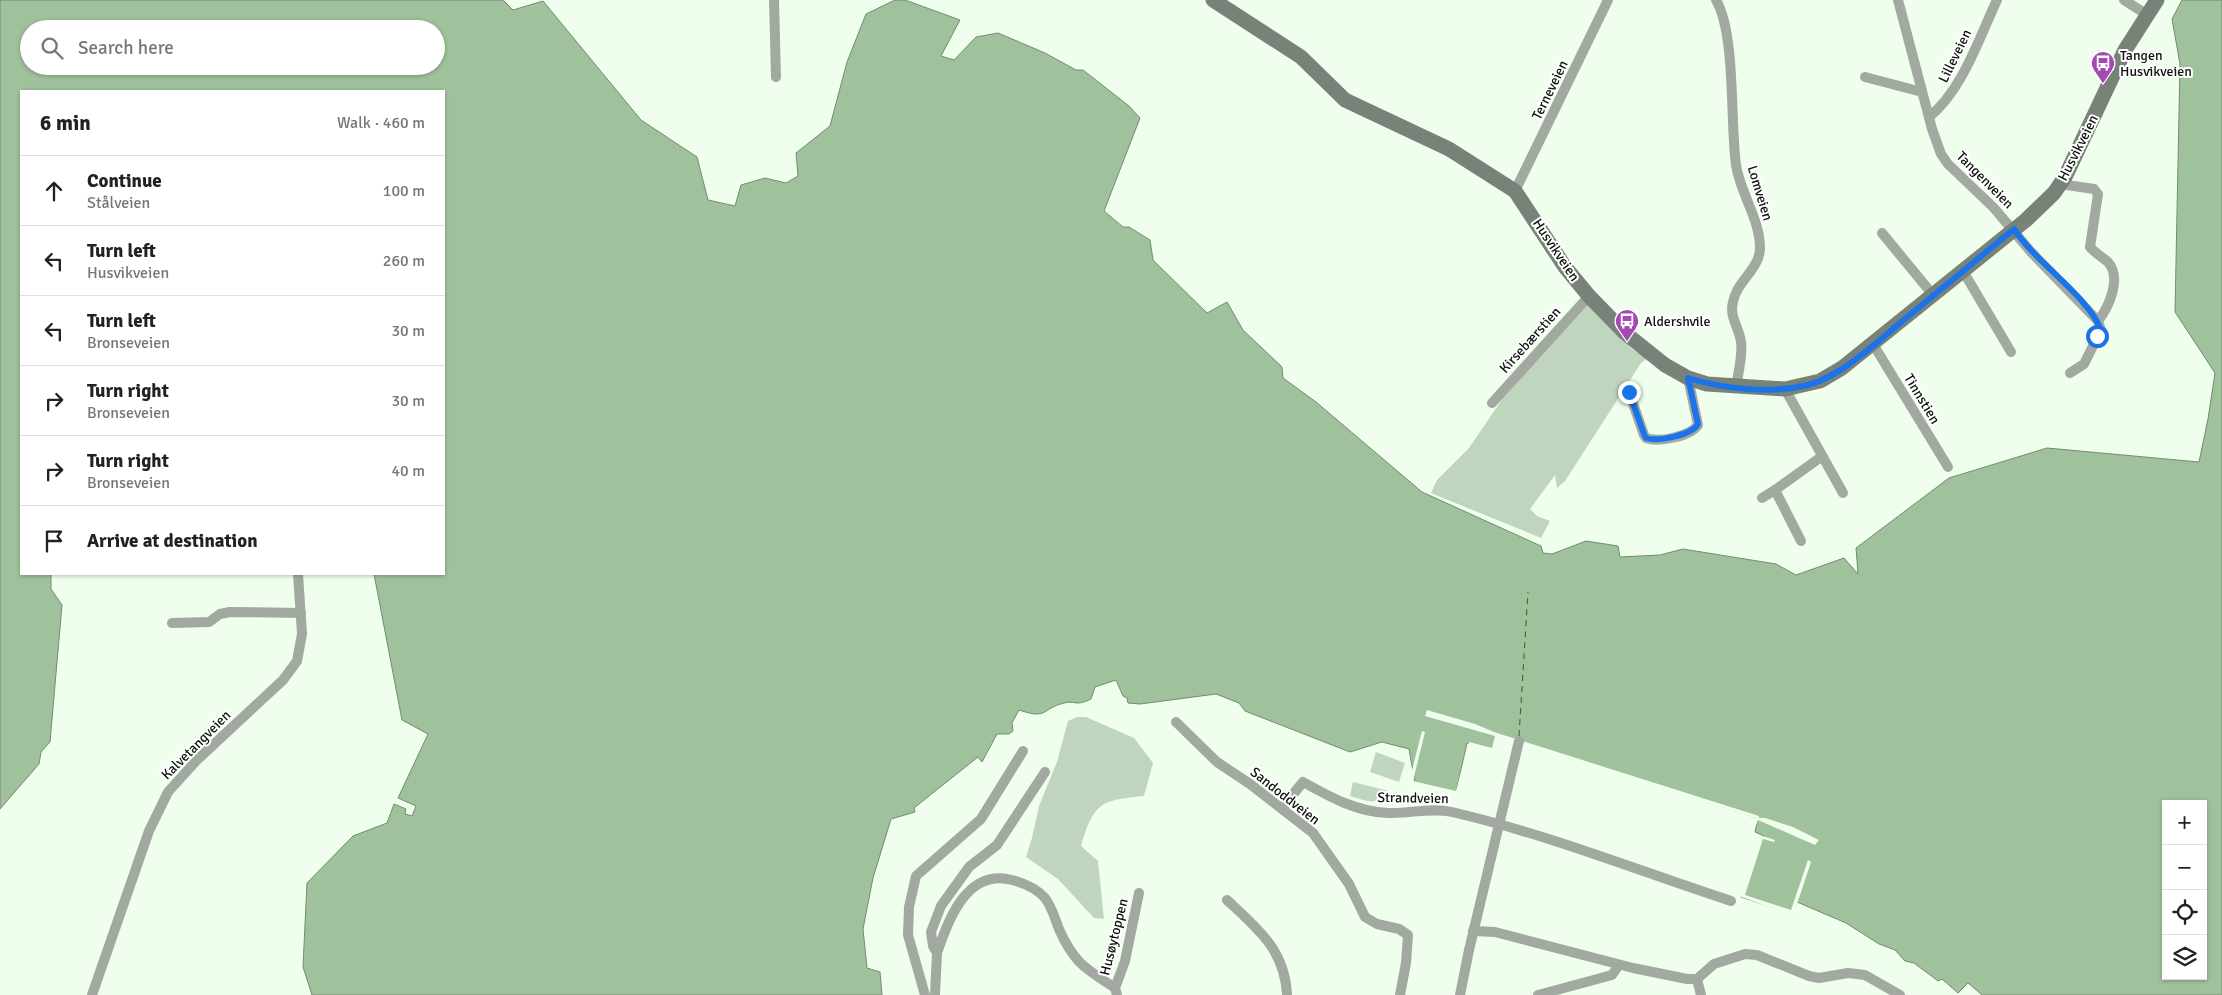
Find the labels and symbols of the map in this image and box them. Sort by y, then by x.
street label: Lilleveien [1935,27,1975,85]
place label: Tangen Husvikveien [2120,47,2192,80]
bus stop icon: Tangen Husvikveien [2090,50,2116,84]
street label: Terneveien [1528,58,1572,122]
street label: Husvikveien [2054,112,2102,184]
street label: Tangenveien [1953,148,2017,212]
street label: Lomveien [1744,163,1776,223]
street label: Husvikveien [1529,215,1583,285]
street label: Kirsebærstien [1496,303,1564,377]
bus stop icon: Aldershvile [1614,308,1640,342]
place label: Aldershvile [1644,313,1711,330]
route start [2086,325,2109,348]
street label: Tinnstien [1900,371,1944,427]
route end [1618,381,1641,404]
street label: Kalvetangveien [158,707,234,783]
street label: Sandoddveien [1247,764,1323,828]
street label: Strandveien [1377,789,1449,807]
street label: Husøytoppen [1096,897,1132,977]

